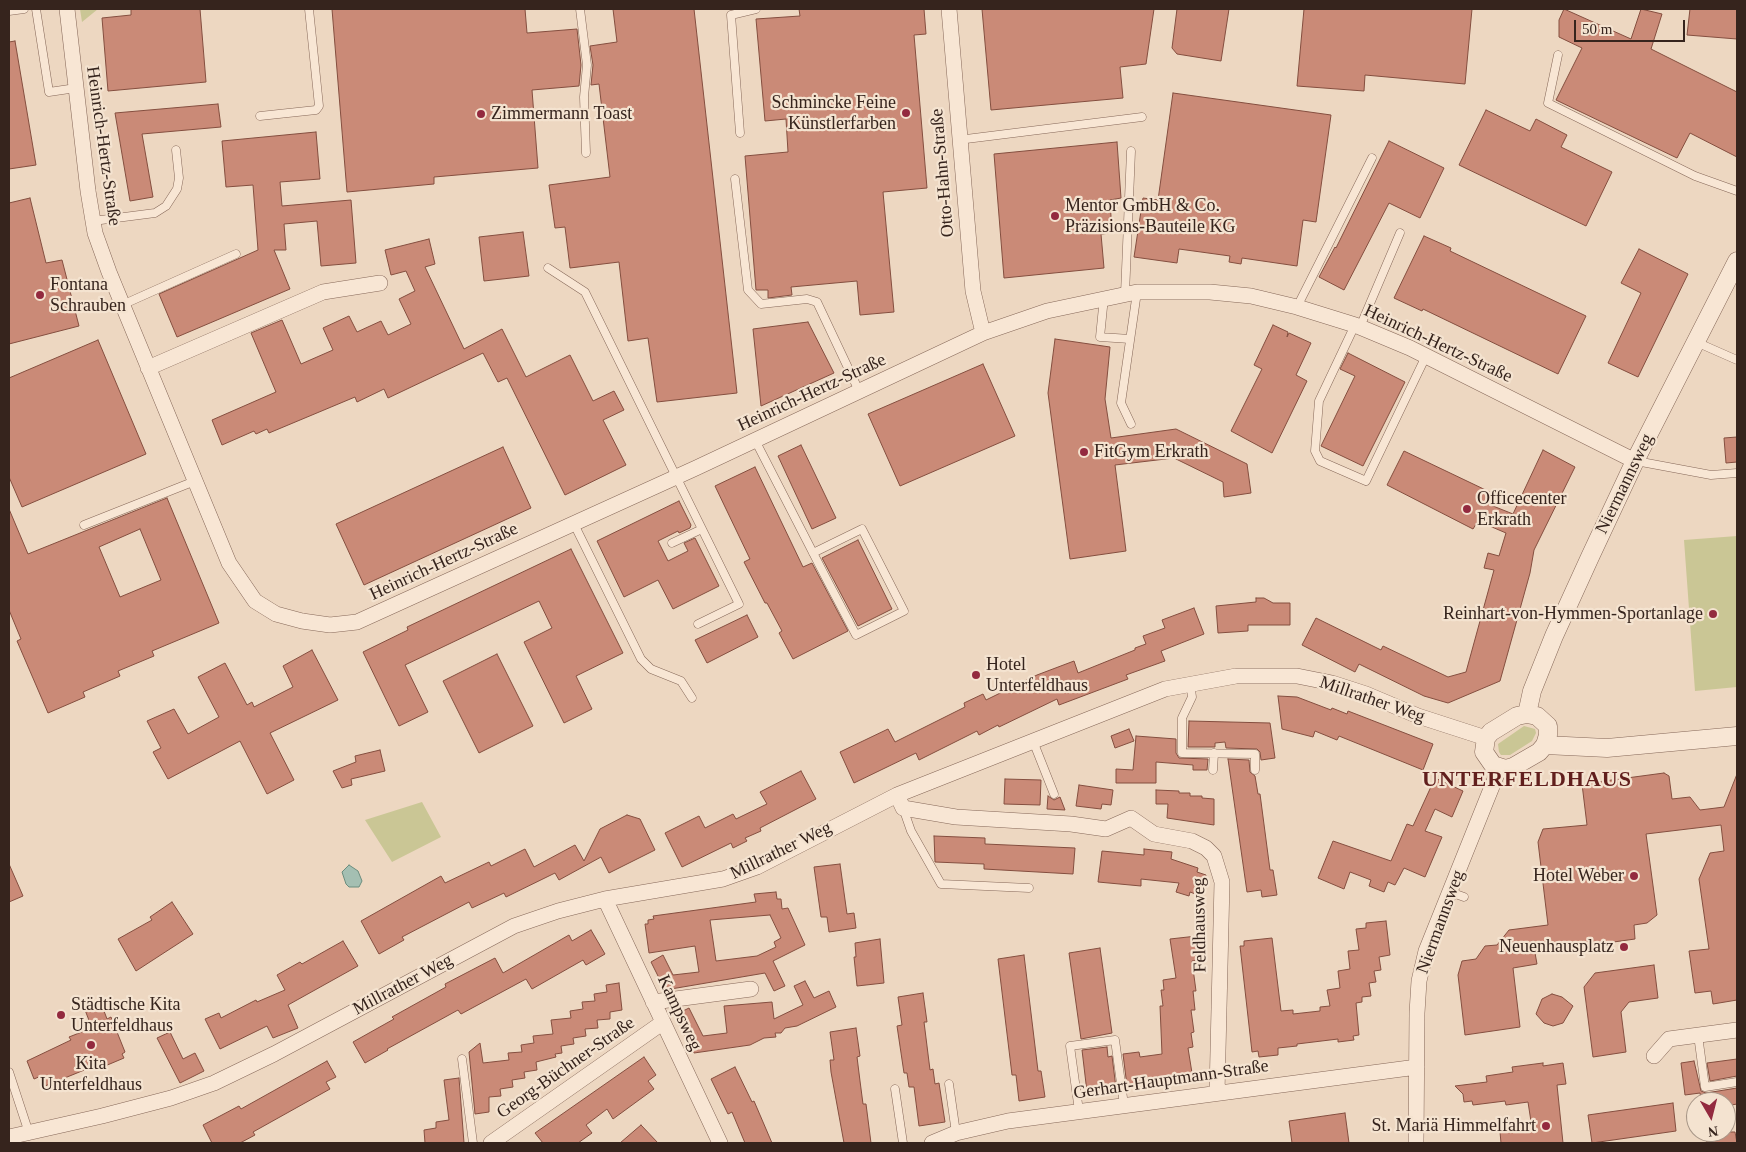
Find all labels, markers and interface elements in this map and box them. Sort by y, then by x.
scale bar [1576,10,1687,42]
text: 50 m [1582,21,1612,37]
street label: Heinrich-Hertz-Straße [81,65,125,227]
place label: Schmincke Feine Künstlerfarben [772,92,896,134]
place label: Zimmermann Toast [491,103,632,125]
marker: Schmincke Feine Künstlerfarben [900,107,912,119]
marker: Zimmermann Toast [475,108,487,120]
street label: Otto-Hahn-Straße [927,108,959,238]
place label: Mentor GmbH & Co. Präzisions-Bauteile KG [1065,195,1235,238]
marker: Mentor GmbH & Co. Präzisions-Bauteile KG [1049,210,1061,222]
place label: Fontana Schrauben [50,274,126,316]
marker: Fontana Schrauben [34,289,46,301]
street label: Heinrich-Hertz-Straße [1361,300,1515,388]
street label: Heinrich-Hertz-Straße [735,349,889,437]
street label: Niermannsweg [1591,430,1659,538]
place label: FitGym Erkrath [1094,441,1208,463]
marker: FitGym Erkrath [1078,446,1090,458]
place label: Officecenter Erkrath [1477,488,1567,530]
marker: Officecenter Erkrath [1461,503,1473,515]
street label: Heinrich-Hertz-Straße [367,518,521,606]
place label: Reinhart-von-Hymmen-Sportanlage [1443,603,1703,625]
marker: Reinhart-von-Hymmen-Sportanlage [1707,608,1719,620]
place label: Hotel Unterfeldhaus [986,654,1088,696]
marker: Hotel Unterfeldhaus [970,669,982,681]
street label: Millrather Weg [1316,672,1428,728]
district label: UNTERFELDHAUS [1420,767,1634,793]
street label: Millrather Weg [727,817,835,885]
place label: Hotel Weber [1533,865,1624,887]
street label: Niermannsweg [1412,867,1470,977]
marker: Hotel Weber [1628,870,1640,882]
street label: Feldhausweg [1188,877,1212,973]
place label: Neuenhausplatz [1499,936,1614,958]
marker: Neuenhausplatz [1618,941,1630,953]
street label: Millrather Weg [349,950,457,1020]
street label: Kampsweg [652,972,706,1054]
place label: Städtische Kita Unterfeldhaus [71,994,180,1036]
marker: Städtische Kita Unterfeldhaus [55,1009,67,1021]
street label: Georg-Büchner-Straße [493,1012,639,1124]
marker: Kita Unterfeldhaus [85,1039,97,1051]
place label: Kita Unterfeldhaus [40,1053,142,1096]
street label: Gerhart-Hauptmann-Straße [1072,1056,1270,1104]
north arrow [1686,1092,1736,1142]
place label: St. Mariä Himmelfahrt [1372,1115,1536,1137]
marker: St. Mariä Himmelfahrt [1540,1120,1552,1132]
text: N [1707,1123,1719,1139]

